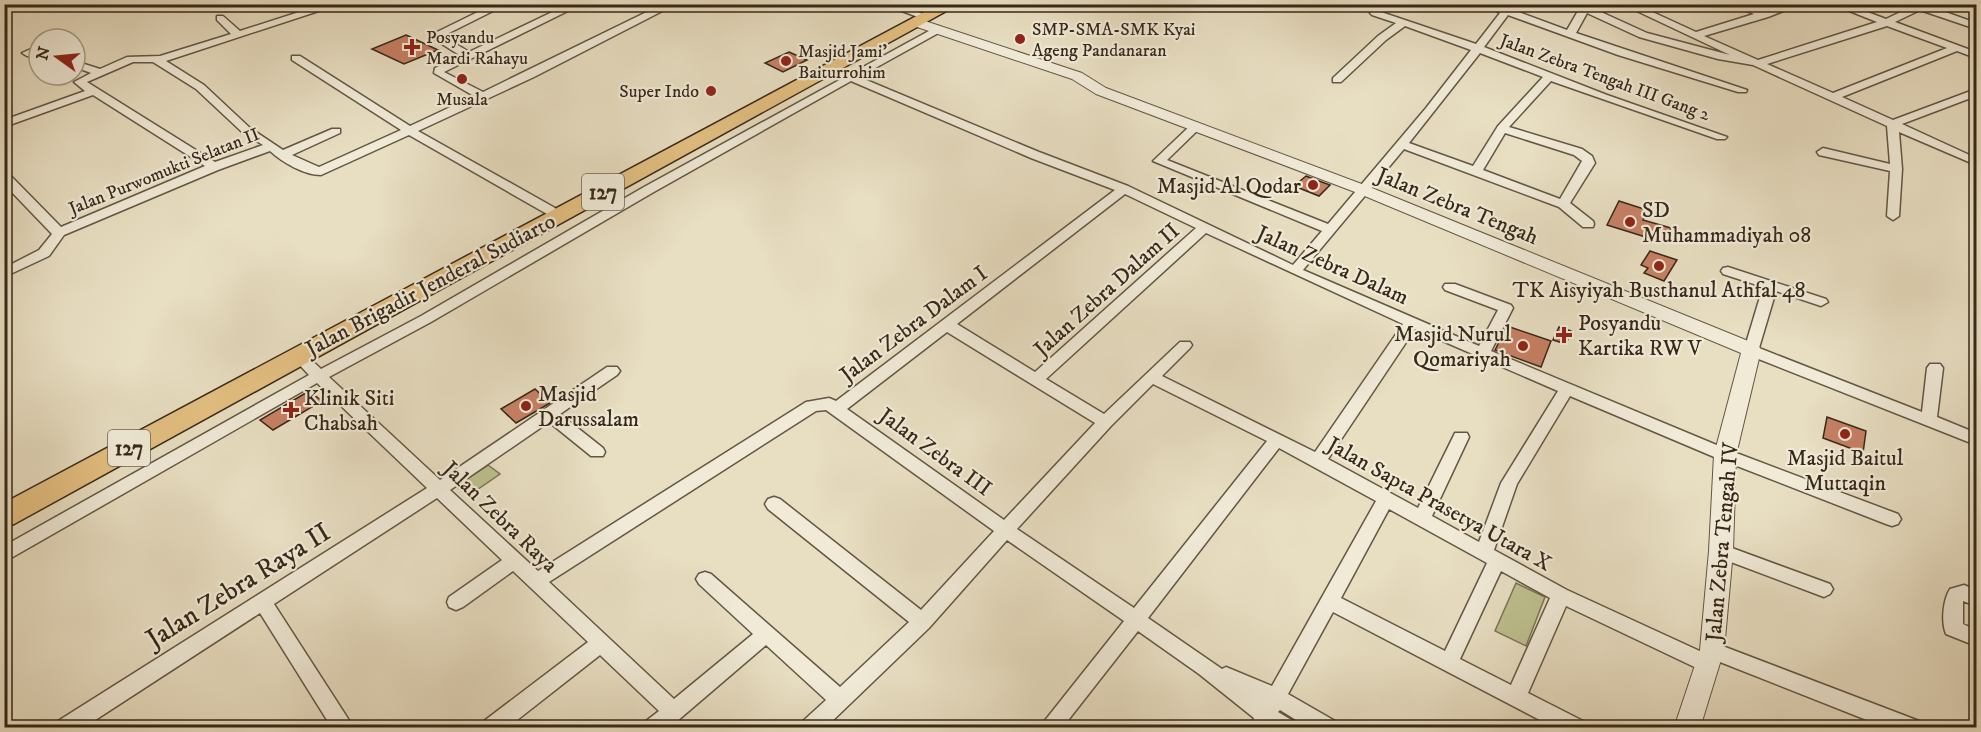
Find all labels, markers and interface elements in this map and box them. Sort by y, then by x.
place label: SMP-SMA-SMK Kyai Ageng Pandanaran [1032,19,1195,62]
north arrow [27,27,87,87]
place label: Posyandu Mardi Rahayu [426,27,528,70]
street label: Jalan Zebra Tengah III Gang 2 [1495,29,1713,126]
marker: SMP-SMA-SMK Kyai Ageng Pandanaran [1013,32,1027,46]
marker: Posyandu Mardi Rahayu [403,38,421,56]
place label: Masjid Jami' Baiturrohim [798,41,887,84]
text: N [32,44,55,62]
marker: Masjid Jami' Baiturrohim [779,54,793,68]
marker: Musala [455,72,469,86]
place label: Super Indo [619,81,699,103]
marker: Super Indo [704,84,718,98]
place label: Musala [436,89,488,111]
street label: Jalan Purwomukti Selatan II [64,124,263,221]
street label: Jalan Zebra Tengah [1371,161,1543,251]
place label: Masjid Al Qodar [1157,173,1302,200]
road number: 127 [582,174,624,210]
marker: Masjid Al Qodar [1306,178,1320,192]
place label: SD Muhammadiyah 08 [1642,197,1811,249]
street label: Jalan Brigadir Jenderal Sudiarto [299,208,560,364]
marker: SD Muhammadiyah 08 [1623,215,1637,229]
street label: Jalan Zebra Dalam II [1027,218,1185,364]
street label: Jalan Zebra Dalam [1250,219,1413,311]
marker: TK Aisyiyah Busthanul Athfal 48 [1652,259,1666,273]
street label: Jalan Zebra Dalam I [833,260,993,390]
place label: TK Aisyiyah Busthanul Athfal 48 [1512,277,1806,304]
place label: Posyandu Kartika RW V [1578,310,1703,362]
place label: Masjid Nurul Qomariyah [1394,321,1511,373]
marker: Posyandu Kartika RW V [1555,326,1573,344]
marker: Masjid Nurul Qomariyah [1516,339,1530,353]
place label: Masjid Darussalam [538,381,639,433]
place label: Klinik Siti Chabsah [304,385,394,437]
marker: Masjid Darussalam [519,399,533,413]
marker: Klinik Siti Chabsah [282,401,300,419]
street label: Jalan Zebra III [872,401,997,502]
marker: Masjid Baitul Muttaqin [1838,427,1852,441]
road number: 127 [108,430,150,466]
street label: Jalan Sapta Prasetya Utara X [1321,430,1556,577]
street label: Jalan Zebra Tengah IV [1700,440,1745,645]
place label: Masjid Baitul Muttaqin [1787,445,1904,497]
street label: Jalan Zebra Raya [435,454,563,579]
street label: Jalan Zebra Raya II [137,515,337,658]

